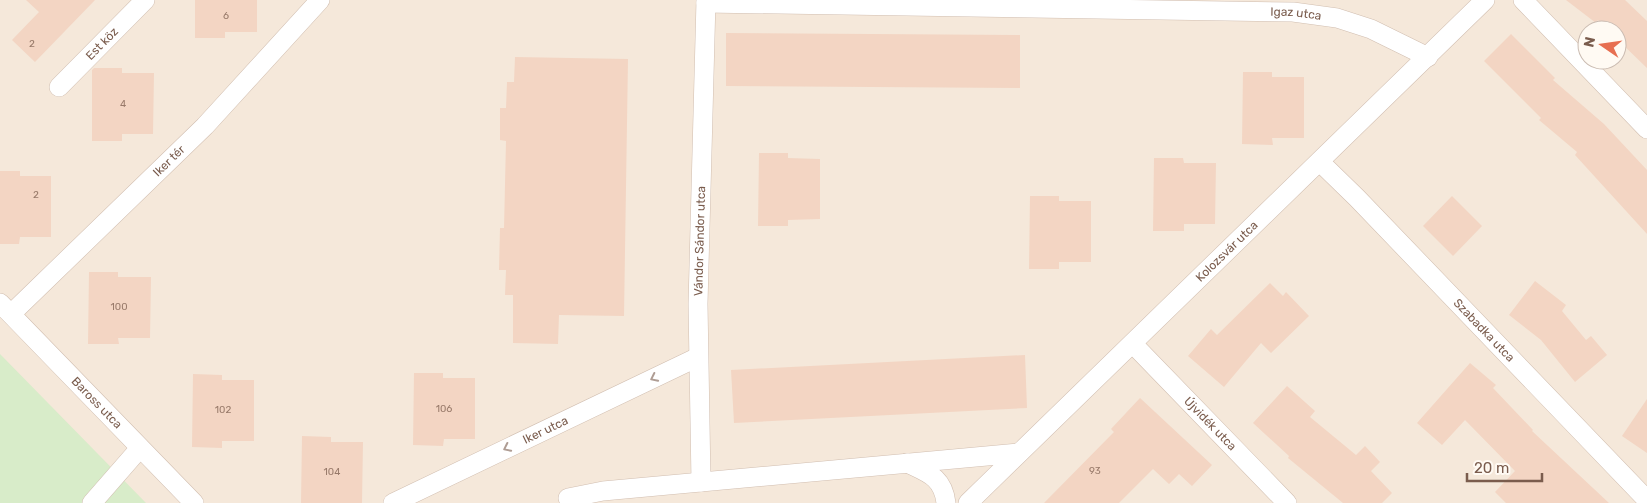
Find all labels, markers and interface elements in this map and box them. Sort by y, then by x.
street label: Igaz utca [1270,5,1322,23]
house number: 6 [223,10,229,22]
north arrow [1577,20,1627,70]
street label: Est köz [83,25,121,63]
text: N [1580,35,1599,49]
house number: 2 [29,38,35,50]
house number: 4 [120,98,126,110]
street label: Iker tér [150,142,188,179]
street label: Vándor Sándor utca [691,186,708,296]
house number: 2 [33,189,39,201]
street label: Kolozsvár utca [1193,218,1261,285]
street label: Szabadka utca [1451,296,1517,365]
house number: 100 [111,301,127,313]
one-way arrow [650,371,659,382]
street label: Baross utca [69,374,125,431]
street label: Újvidék utca [1181,394,1239,453]
house number: 106 [436,403,452,415]
house number: 102 [215,404,231,416]
street label: Iker utca [521,413,570,447]
one-way arrow [503,442,512,452]
scale bar [1467,450,1542,482]
text: 20 m [1474,459,1509,477]
house number: 93 [1089,465,1101,477]
house number: 104 [324,466,340,478]

